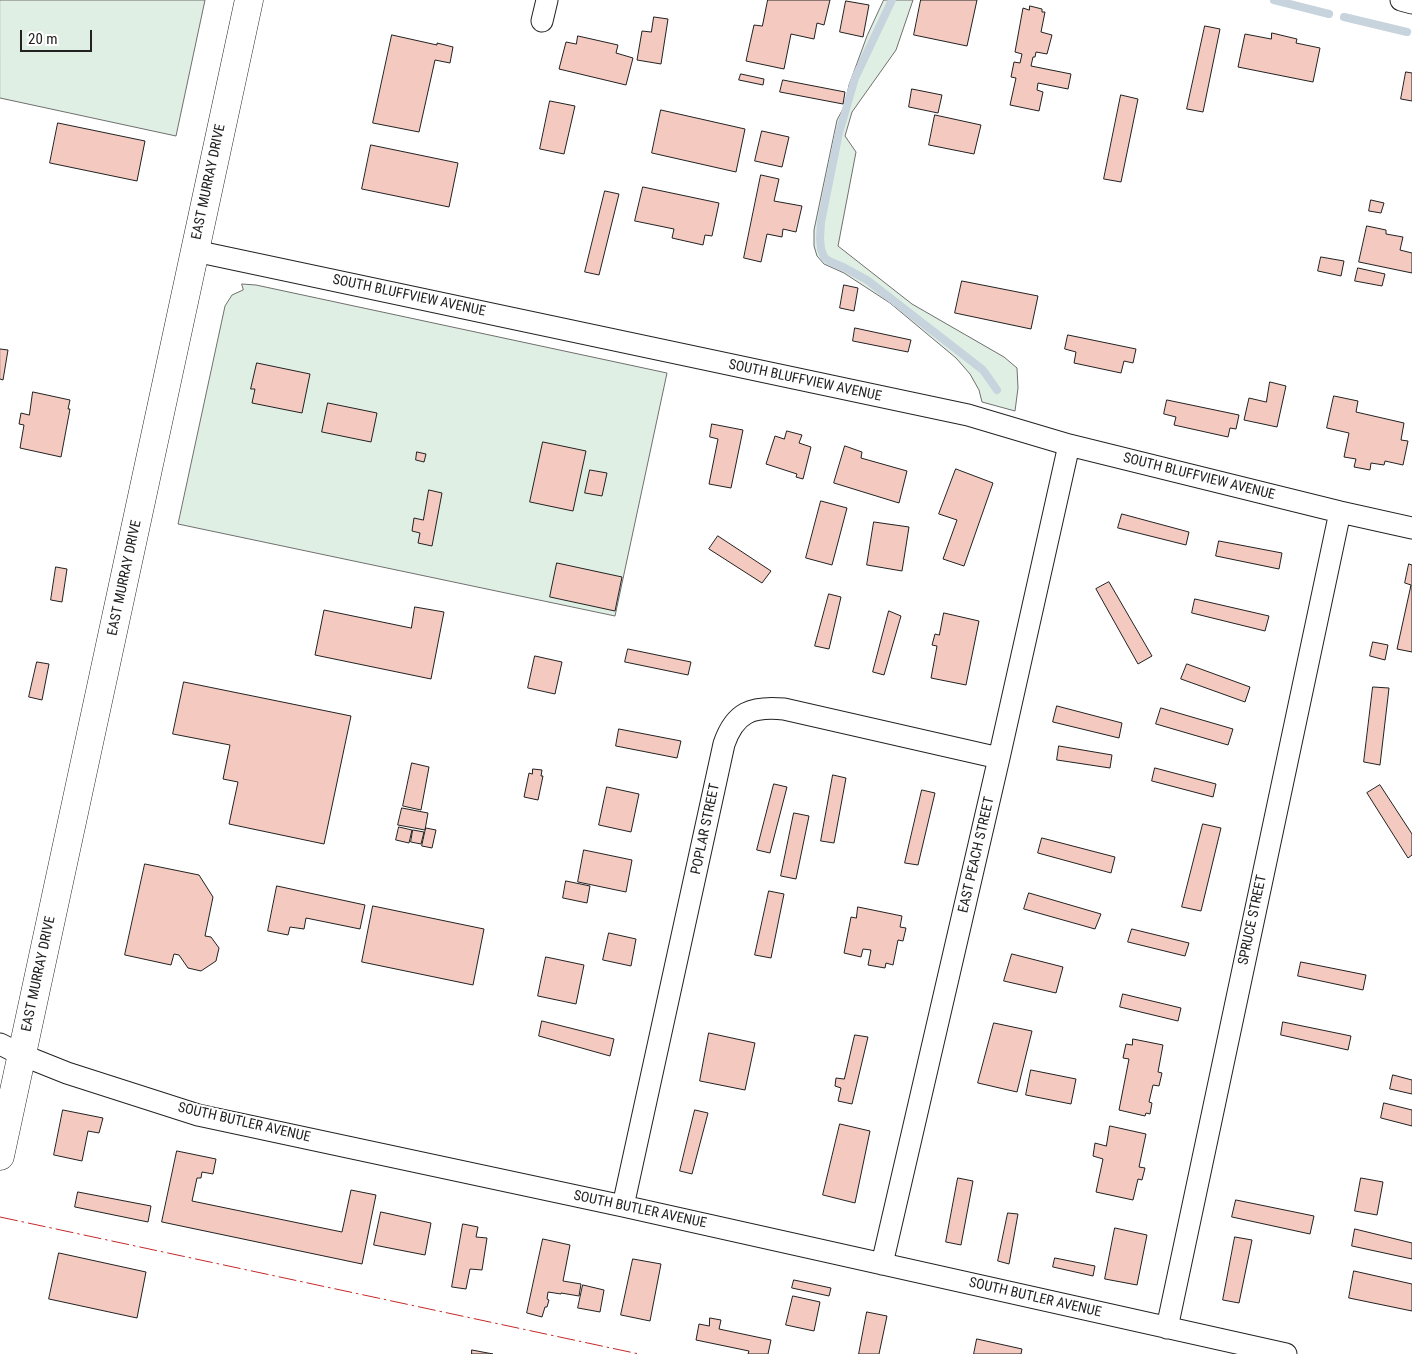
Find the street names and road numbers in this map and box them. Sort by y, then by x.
street label: EAST MURRAY DRIVE [189,123,229,241]
street label: SOUTH BLUFFVIEW AVENUE [331,272,487,320]
street label: SOUTH BLUFFVIEW AVENUE [727,357,883,405]
street label: SOUTH BLUFFVIEW AVENUE [1121,450,1277,504]
street label: EAST MURRAY DRIVE [105,519,145,637]
street label: POPLAR STREET [688,782,724,876]
street label: EAST PEACH STREET [955,795,999,915]
street label: SPRUCE STREET [1235,873,1271,967]
street label: EAST MURRAY DRIVE [19,915,59,1033]
street label: SOUTH BUTLER AVENUE [176,1100,312,1146]
street label: SOUTH BUTLER AVENUE [572,1188,708,1232]
street label: SOUTH BUTLER AVENUE [967,1275,1103,1321]

